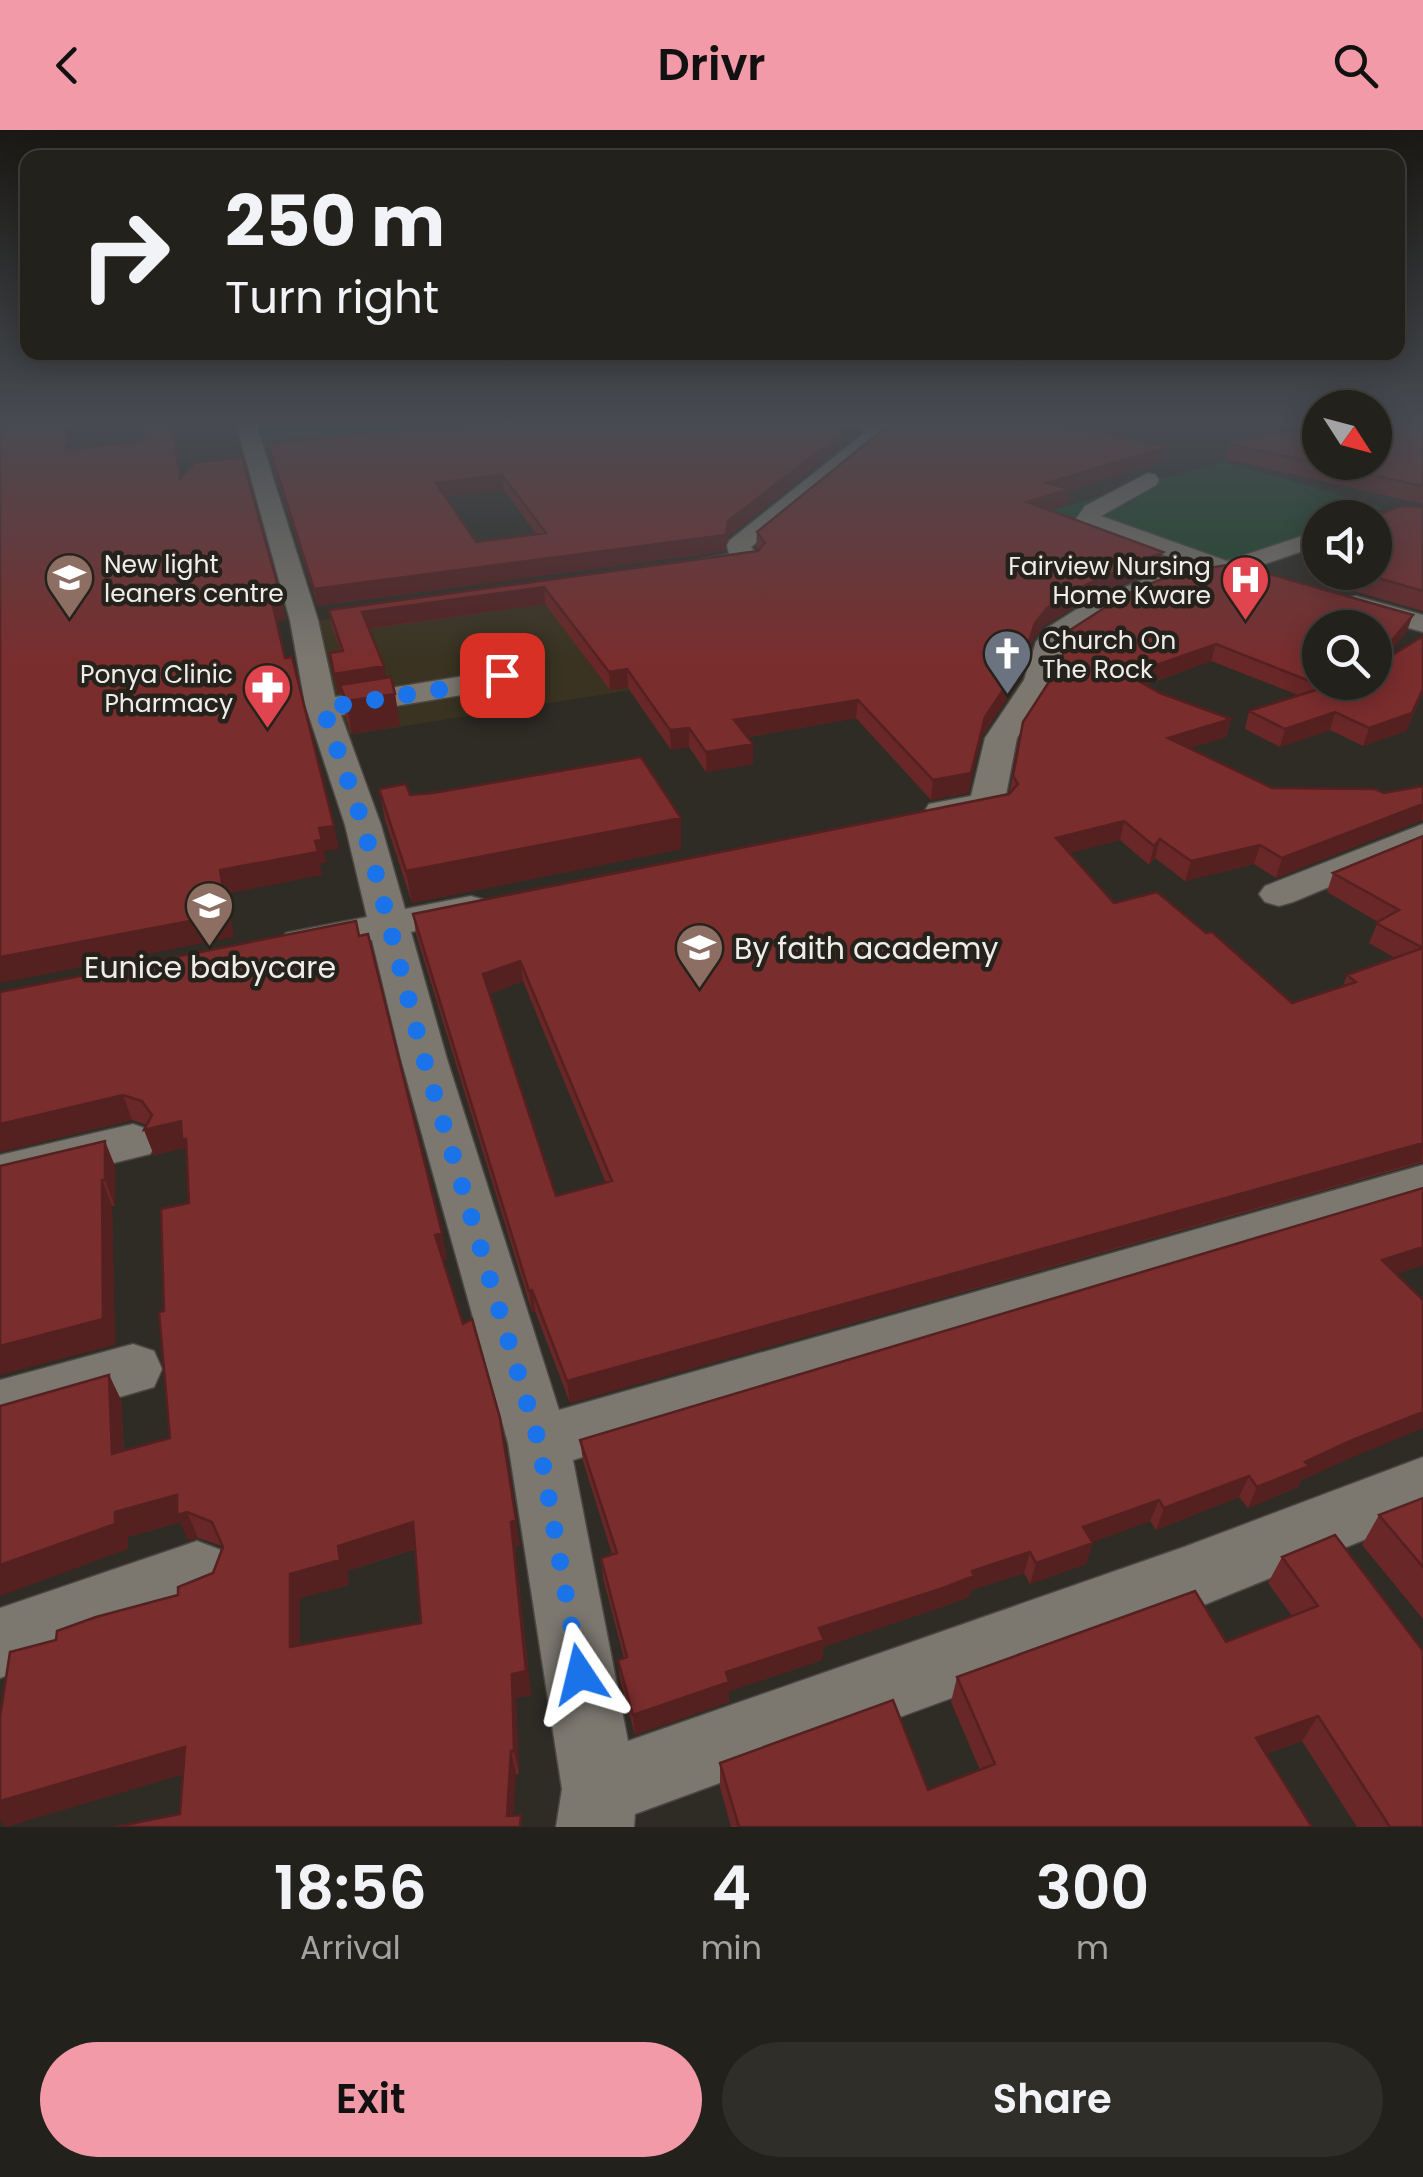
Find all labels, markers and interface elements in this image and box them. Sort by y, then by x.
text: Drivr [657,33,766,96]
icon: back [40,38,95,93]
icon: search [1328,38,1383,93]
text: 250 m [225,172,445,271]
icon: right [60,190,190,320]
text: Turn right [225,266,439,329]
north arrow [1302,390,1392,480]
map controls [1302,390,1392,700]
button: sound [1302,500,1392,590]
place label: New light leaners centre [104,547,284,611]
place label: Fairview Nursing Home Kware [1008,549,1211,613]
school or university icon: New light leaners centre [43,552,95,620]
hospital icon: Fairview Nursing Home Kware [1220,554,1272,622]
button: search [1302,610,1392,700]
place label: Church On The Rock [1042,623,1176,687]
church icon: Church On The Rock [981,628,1033,696]
pin [460,633,545,718]
icon: arrive [475,648,530,703]
place label: Ponya Clinic Pharmacy [80,657,233,721]
pharmacy icon: Ponya Clinic Pharmacy [242,662,294,730]
school or university icon: Eunice babycare [184,880,236,948]
school or university icon: By faith academy [673,922,725,990]
place label: By faith academy [734,927,998,970]
place label: Eunice babycare [84,946,336,989]
position arrow [528,1622,632,1726]
text: 18:56 [274,1846,427,1930]
text: 4 [711,1846,751,1930]
text: 300 [1036,1846,1149,1930]
text: Arrival [300,1925,401,1970]
text: min [701,1925,762,1970]
text: m [1076,1925,1109,1970]
button: Exit [40,2042,702,2157]
button: Share [722,2042,1383,2157]

